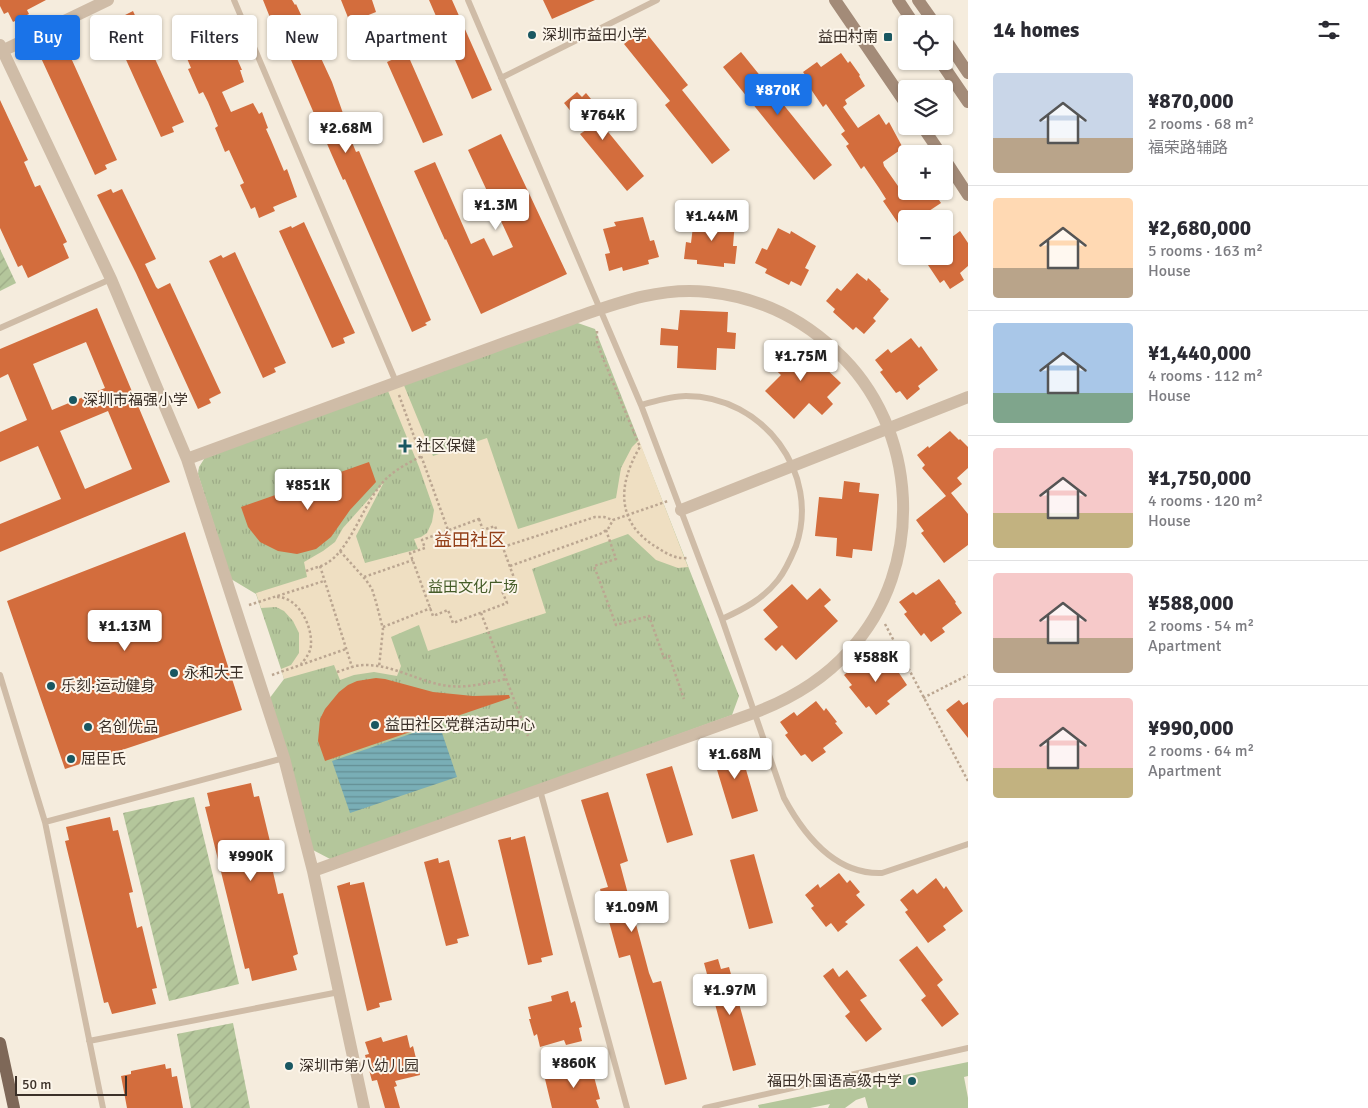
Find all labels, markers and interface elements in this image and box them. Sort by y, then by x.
chip: Buy [15,15,80,60]
chip: Rent [90,15,162,60]
chip: Filters [172,15,257,60]
chip: New [267,15,337,60]
chip: Apartment [347,15,465,60]
map controls [898,15,953,265]
button: locate [898,15,953,70]
icon: filters [1315,16,1343,44]
text: 14 homes [993,17,1079,43]
place label: 深圳市益田小学 [542,26,647,44]
place label: 益田村南 [818,28,878,46]
marker: 深圳市益田小学 [526,29,538,41]
marker: 益田村南 [882,31,894,43]
pin: ¥870K [743,74,813,116]
text: ¥870K [756,80,800,100]
button: layers [898,80,953,135]
text: ¥870,000 [1148,88,1234,114]
icon: home [1033,93,1093,153]
pin: ¥764K [568,98,638,141]
text: ¥764K [581,105,625,125]
pin: ¥2.68M [305,112,387,154]
text: 2 rooms · 68 m² [1148,114,1254,134]
text: ¥2.68M [320,118,372,138]
text: 福荣路辅路 [1148,138,1228,158]
button: + [898,145,953,200]
pin: ¥1.3M [461,188,531,231]
text: ¥1.3M [474,195,518,215]
pin: ¥1.44M [671,200,753,242]
text: ¥1.44M [686,206,738,226]
button: − [898,210,953,265]
text: ¥2,680,000 [1148,215,1251,241]
icon: home [1033,218,1093,278]
text: 5 rooms · 163 m² [1148,241,1263,261]
text: House [1148,261,1191,281]
pin: ¥1.75M [760,340,842,382]
text: ¥1,440,000 [1148,340,1251,366]
icon: home [1033,343,1093,403]
text: ¥1.75M [775,346,827,366]
text: 4 rooms · 112 m² [1148,366,1263,386]
text: House [1148,386,1191,406]
place label: 深圳市福强小学 [83,391,188,409]
marker: 深圳市福强小学 [67,394,79,406]
place label: 社区保健 [416,437,476,455]
marker: 社区保健 [398,439,412,453]
text: ¥1,750,000 [1148,465,1251,491]
pin: ¥851K [273,468,343,511]
icon: home [1033,468,1093,528]
text: ¥851K [286,475,330,495]
text: 4 rooms · 120 m² [1148,491,1263,511]
text: House [1148,511,1191,531]
district label: 益田社区 [434,529,506,551]
park label: 益田文化广场 [428,578,518,596]
text: ¥588,000 [1148,590,1234,616]
icon: home [1033,593,1093,653]
pin: ¥1.13M [84,610,166,652]
text: ¥1.13M [99,616,151,636]
text: 2 rooms · 54 m² [1148,616,1254,636]
text: Apartment [1148,636,1221,656]
pin: ¥588K [841,640,911,683]
text: ¥588K [854,647,898,667]
place label: 永和大王 [184,664,244,682]
marker: 永和大王 [168,667,180,679]
place label: 乐刻·运动健身 [61,677,156,695]
marker: 乐刻·运动健身 [45,680,57,692]
text: ¥990,000 [1148,715,1234,741]
place label: 益田社区党群活动中心 [385,716,535,734]
place label: 名创优品 [98,718,158,736]
icon: home [1033,718,1093,778]
marker: 益田社区党群活动中心 [369,719,381,731]
marker: 名创优品 [82,721,94,733]
pin: ¥1.68M [694,738,776,780]
text: 2 rooms · 64 m² [1148,741,1254,761]
text: ¥1.68M [709,744,761,764]
place label: 屈臣氏 [81,750,126,768]
marker: 屈臣氏 [65,753,77,765]
text: Apartment [1148,761,1221,781]
pin: ¥990K [216,840,286,882]
text: ¥990K [229,846,273,866]
pin: ¥1.09M [591,890,673,933]
text: ¥1.09M [606,897,658,917]
pin: ¥1.97M [689,974,771,1016]
text: ¥1.97M [704,980,756,1000]
pin: ¥860K [539,1046,609,1089]
text: ¥860K [552,1053,596,1073]
place label: 深圳市第八幼儿园 [299,1057,419,1075]
marker: 深圳市第八幼儿园 [283,1060,295,1072]
place label: 福田外国语高级中学 [767,1072,902,1090]
scale bar [15,1073,128,1096]
marker: 福田外国语高级中学 [906,1075,918,1087]
text: 50 m [22,1076,51,1093]

